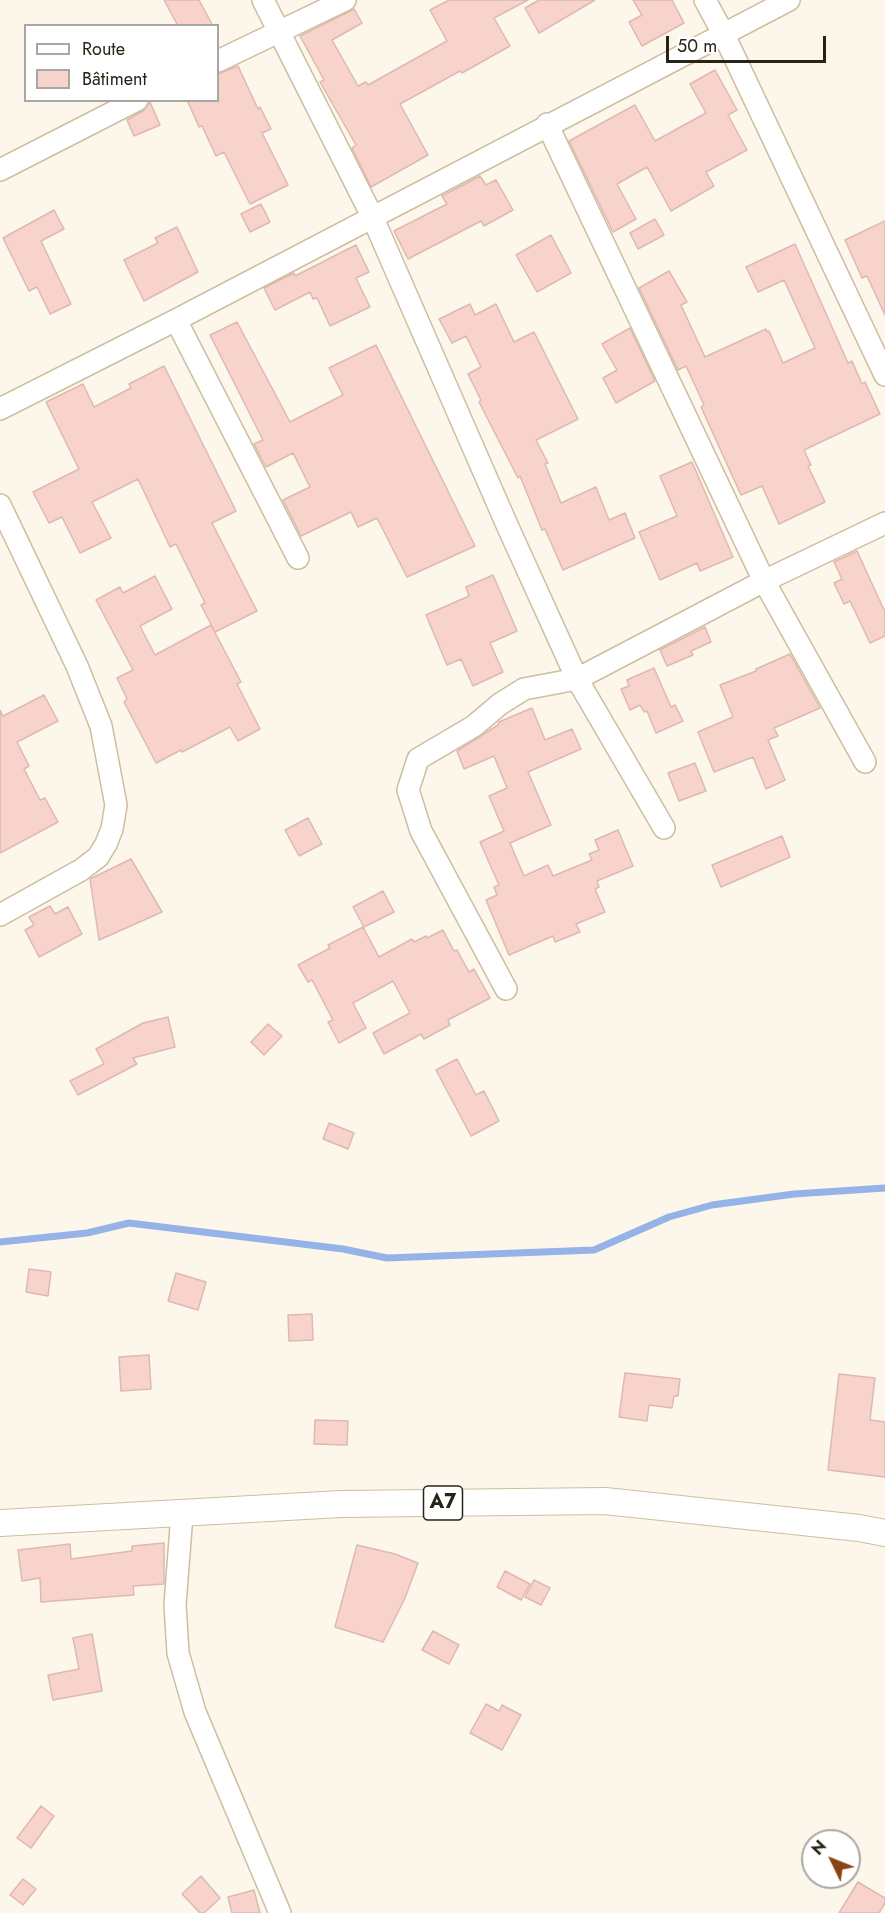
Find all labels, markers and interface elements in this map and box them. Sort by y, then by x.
legend [24,24,219,102]
scale bar [669,24,830,62]
text: 50 m [677,33,717,59]
text: Route [82,36,125,62]
text: Bâtiment [82,66,147,92]
road number: A7 [424,1486,462,1520]
north arrow [801,1829,861,1889]
text: N [806,1835,832,1860]

